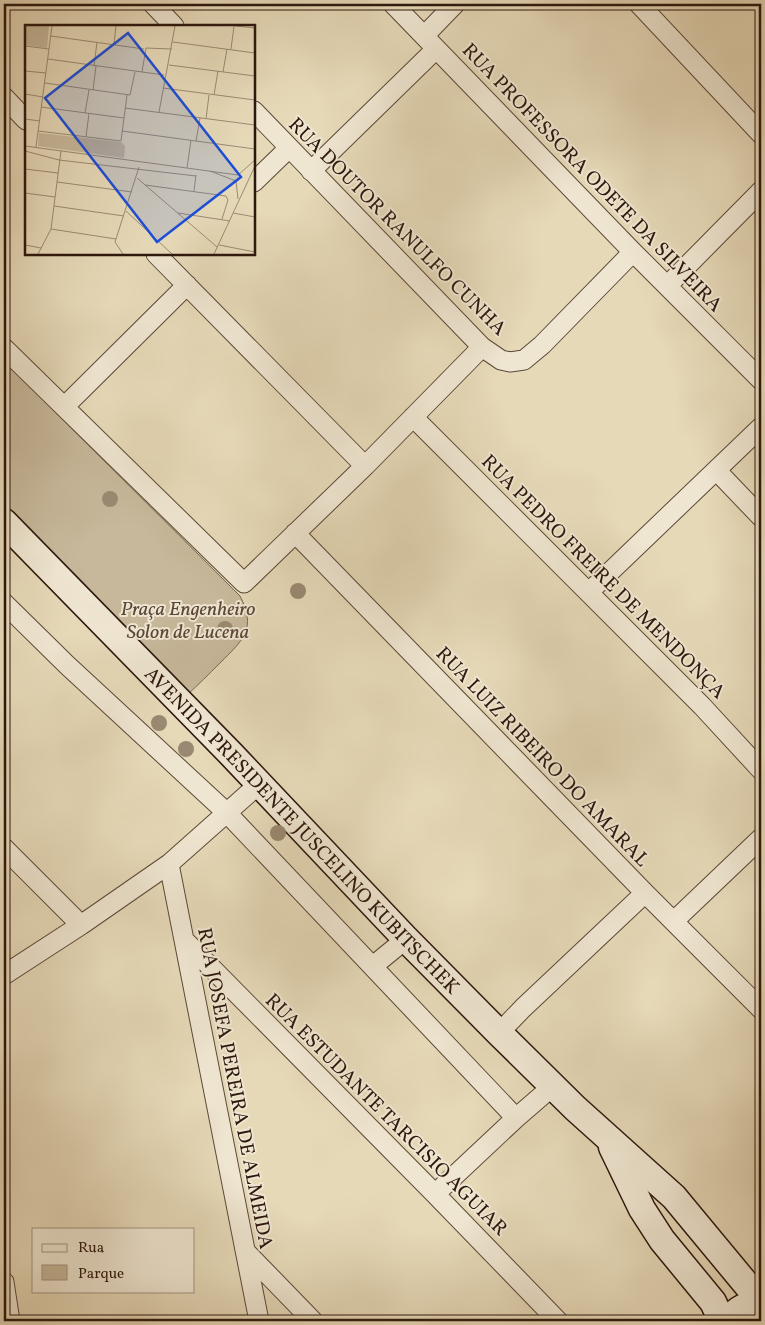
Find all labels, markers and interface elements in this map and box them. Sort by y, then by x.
inset map [25,25,255,255]
street label: RUA PROFESSORA ODETE DA SILVEIRA [455,38,728,319]
street label: RUA DOUTOR RANULFO CUNHA [281,112,512,343]
street label: RUA PEDRO FREIRE DE MENDONÇA [474,449,731,706]
park label: Praça Engenheiro Solon de Lucena [121,596,255,647]
street label: RUA LUIZ RIBEIRO DO AMARAL [429,641,655,874]
street label: AVENIDA PRESIDENTE JUSCELINO KUBITSCHEK [137,661,465,1002]
street label: RUA JOSEFA PEREIRA DE ALMEIDA [189,925,279,1252]
street label: RUA ESTUDANTE TARCISIO AGUIAR [258,988,514,1243]
legend [32,1228,195,1292]
text: Rua [78,1238,104,1259]
text: Parque [78,1264,124,1285]

